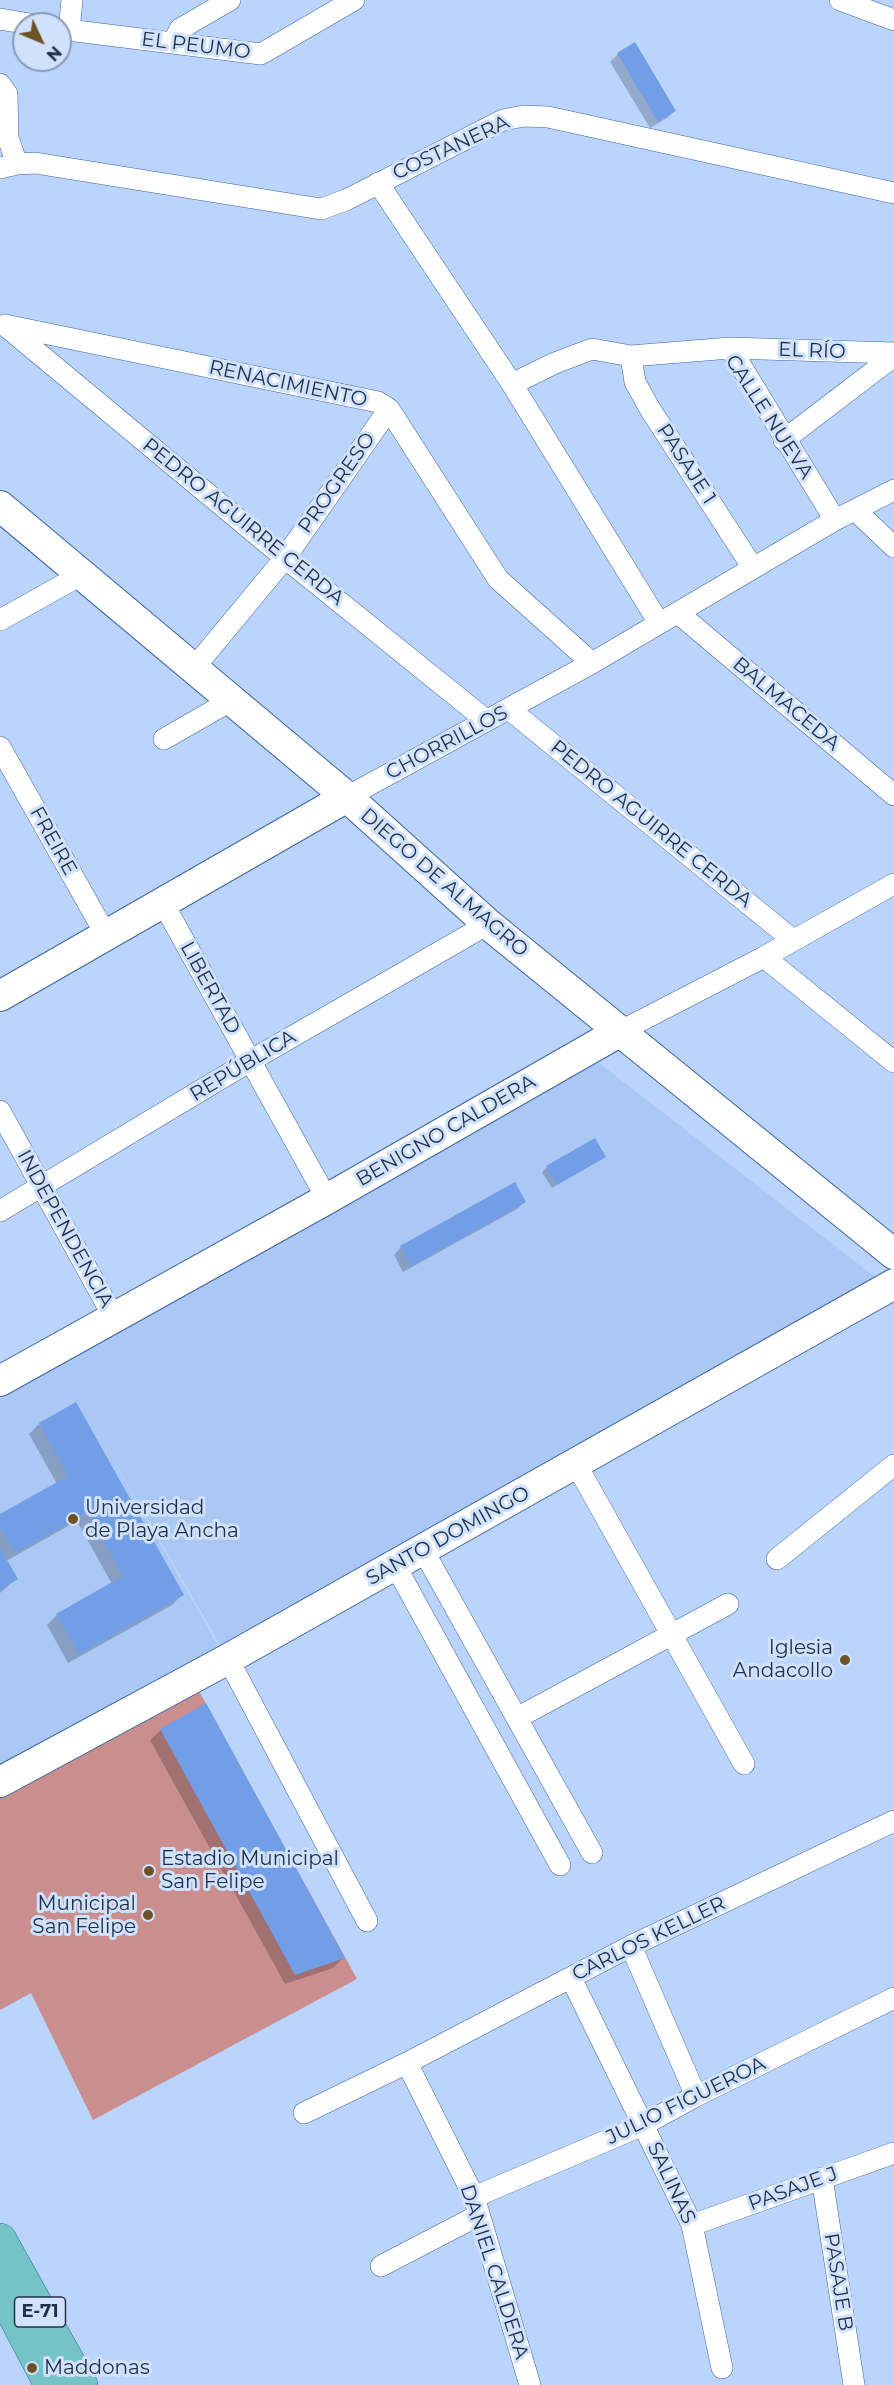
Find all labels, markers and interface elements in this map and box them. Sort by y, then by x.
north arrow [12,12,72,72]
street label: EL PEUMO [140,27,252,65]
text: N [43,42,65,65]
street label: COSTANERA [389,111,513,185]
street label: EL RÍO [778,338,846,364]
street label: CALLE NUEVA [720,350,818,484]
street label: RENACIMIENTO [207,355,369,413]
street label: PASAJE 1 [651,419,721,509]
street label: PROGRESO [293,428,381,538]
street label: PEDRO AGUIRRE CERDA [137,433,349,611]
street label: BALMACEDA [728,652,844,756]
street label: CHORRILLOS [382,701,512,785]
street label: PEDRO AGUIRRE CERDA [545,735,757,913]
street label: FREIRE [24,803,82,879]
street label: DIEGO DE ALMAGRO [355,804,533,962]
street label: LIBERTAD [175,937,245,1039]
street label: REPÚBLICA [186,1025,300,1107]
street label: BENIGNO CALDERA [352,1070,540,1192]
street label: INDEPENDENCIA [12,1146,118,1312]
street label: SANTO DOMINGO [362,1481,534,1591]
place label: Universidad de Playa Ancha [85,1496,239,1543]
marker: Universidad de Playa Ancha [66,1512,80,1526]
place label: Iglesia Andacollo [733,1636,833,1683]
marker: Iglesia Andacollo [838,1653,852,1667]
place label: Estadio Municipal San Felipe [161,1847,339,1894]
marker: Estadio Municipal San Felipe [142,1864,156,1878]
place label: Municipal San Felipe [32,1892,136,1939]
street label: CARLOS KELLER [568,1892,730,1986]
marker: Municipal San Felipe [141,1908,155,1922]
street label: JULIO FIGUEROA [602,2052,770,2150]
street label: SALINAS [642,2138,700,2228]
street label: PASAJE J [745,2162,841,2216]
street label: DANIEL CALDERA [454,2182,534,2362]
street label: PASAJE B [818,2231,858,2333]
road number: E-71 [15,2297,66,2327]
place label: Maddonas [44,2356,150,2380]
marker: Maddonas [25,2361,39,2375]

